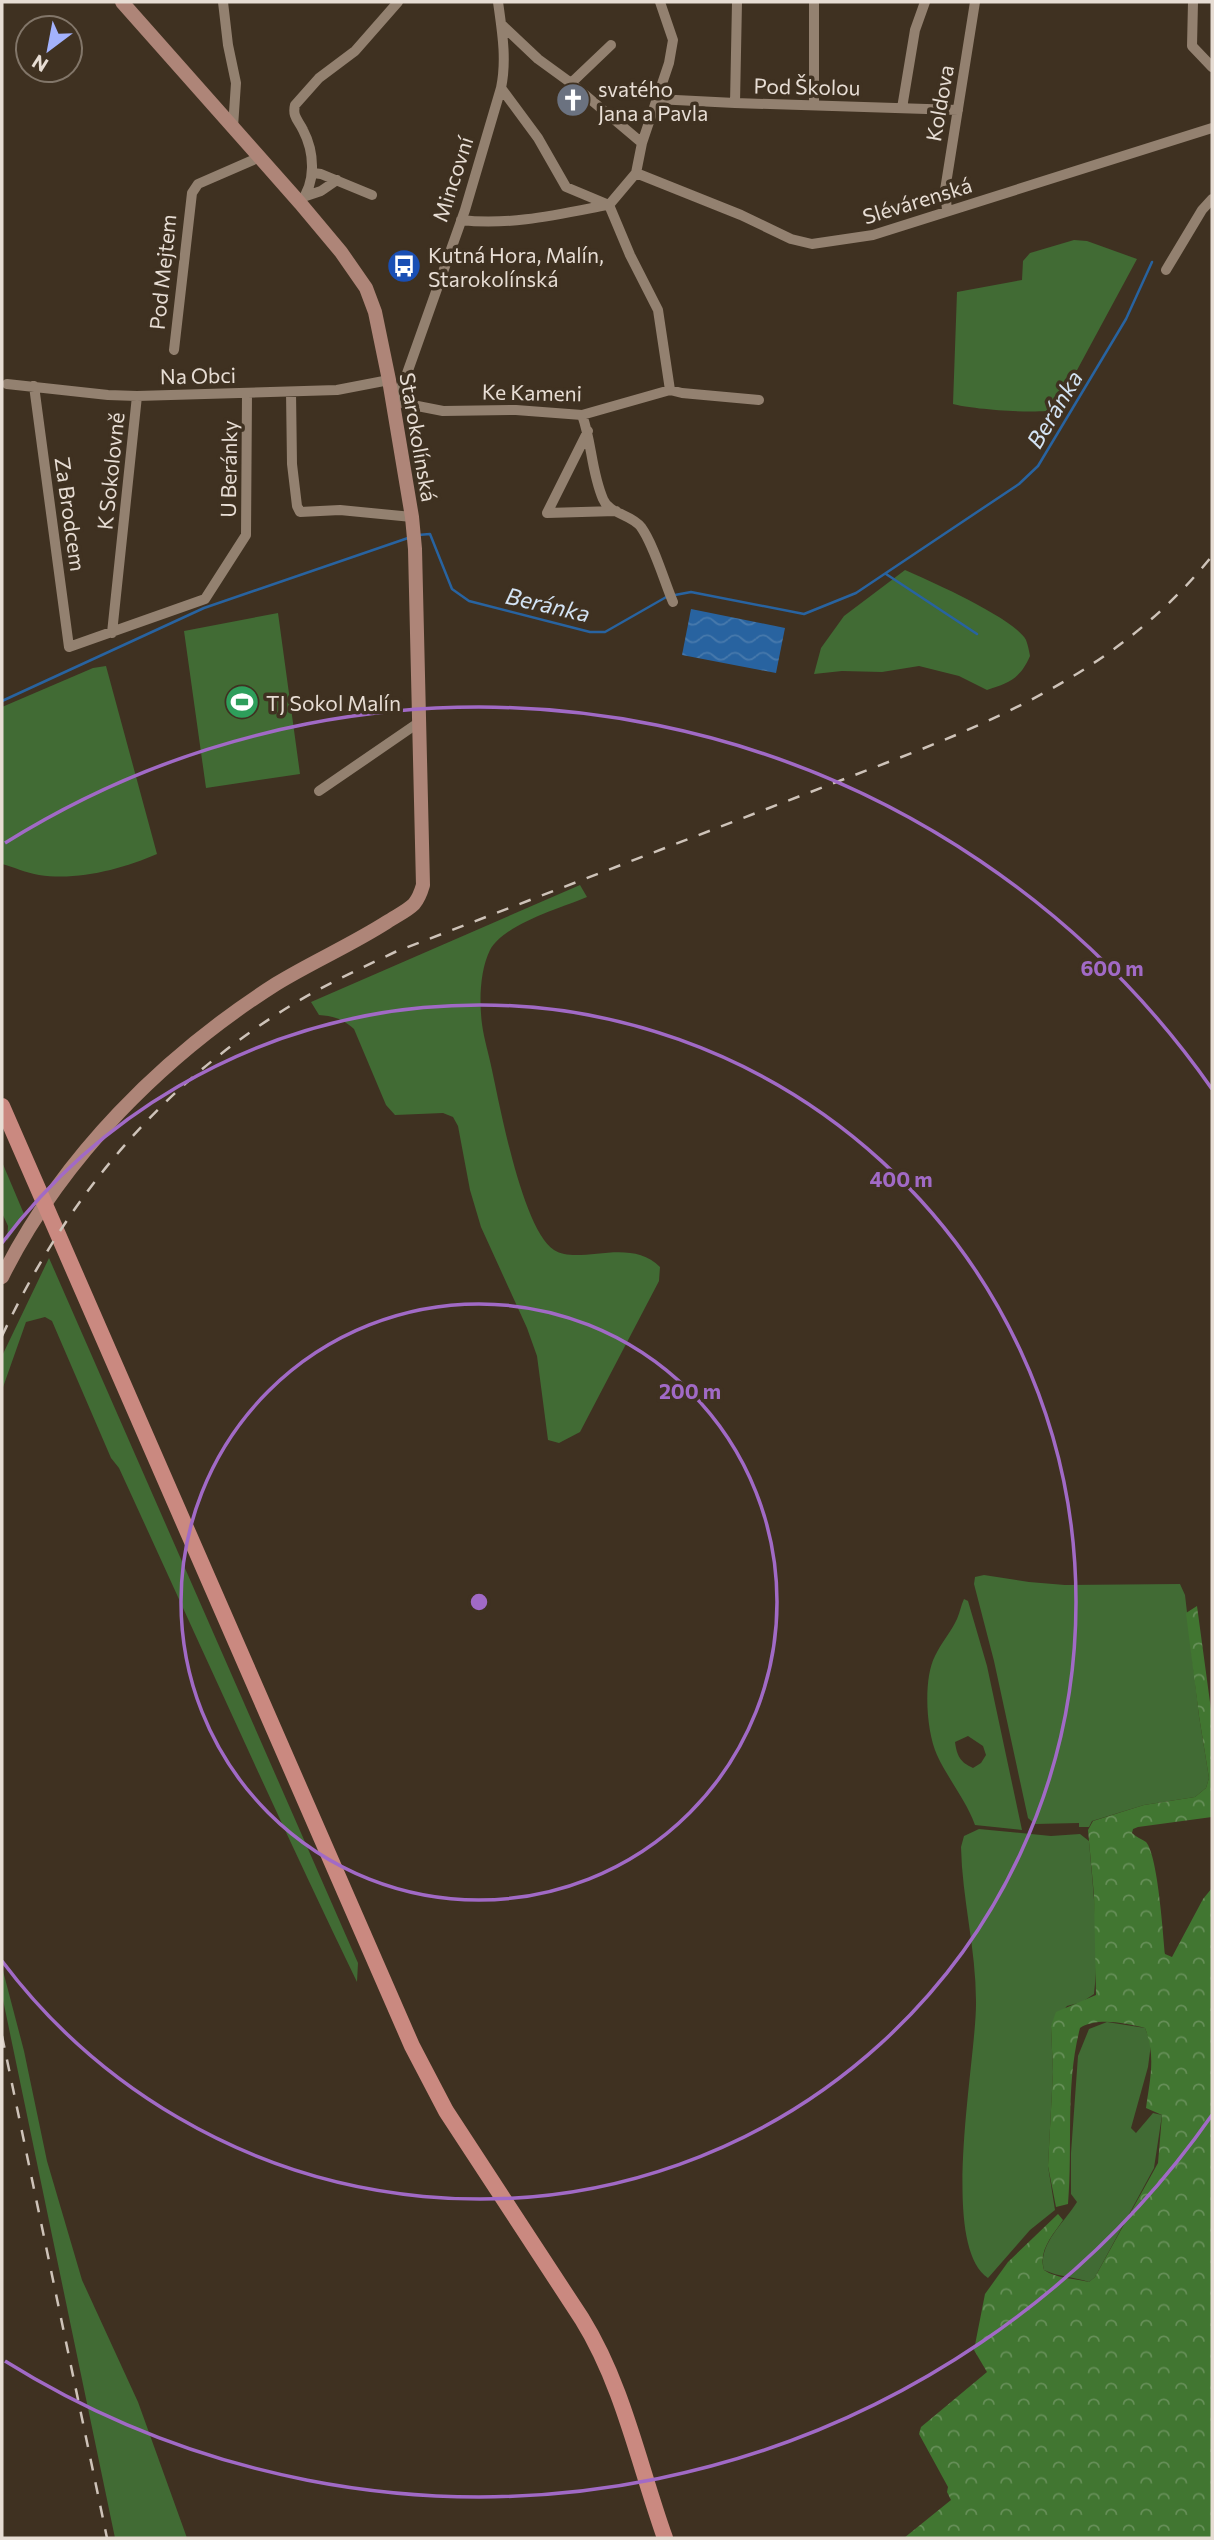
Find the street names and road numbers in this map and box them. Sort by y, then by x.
street label: Koldova [920,63,958,143]
street label: Pod Školou [753,73,861,99]
street label: Mincovní [426,133,478,225]
street label: Slévárenská [859,172,975,228]
street label: Pod Mejtem [144,213,180,331]
street label: Na Obci [160,362,236,388]
street label: Starokolínská [395,371,443,503]
street label: Ke Kameni [482,379,582,405]
street label: K Sokolovně [91,411,129,531]
street label: U Beránky [215,420,241,518]
street label: Za Brodcem [51,455,91,573]

